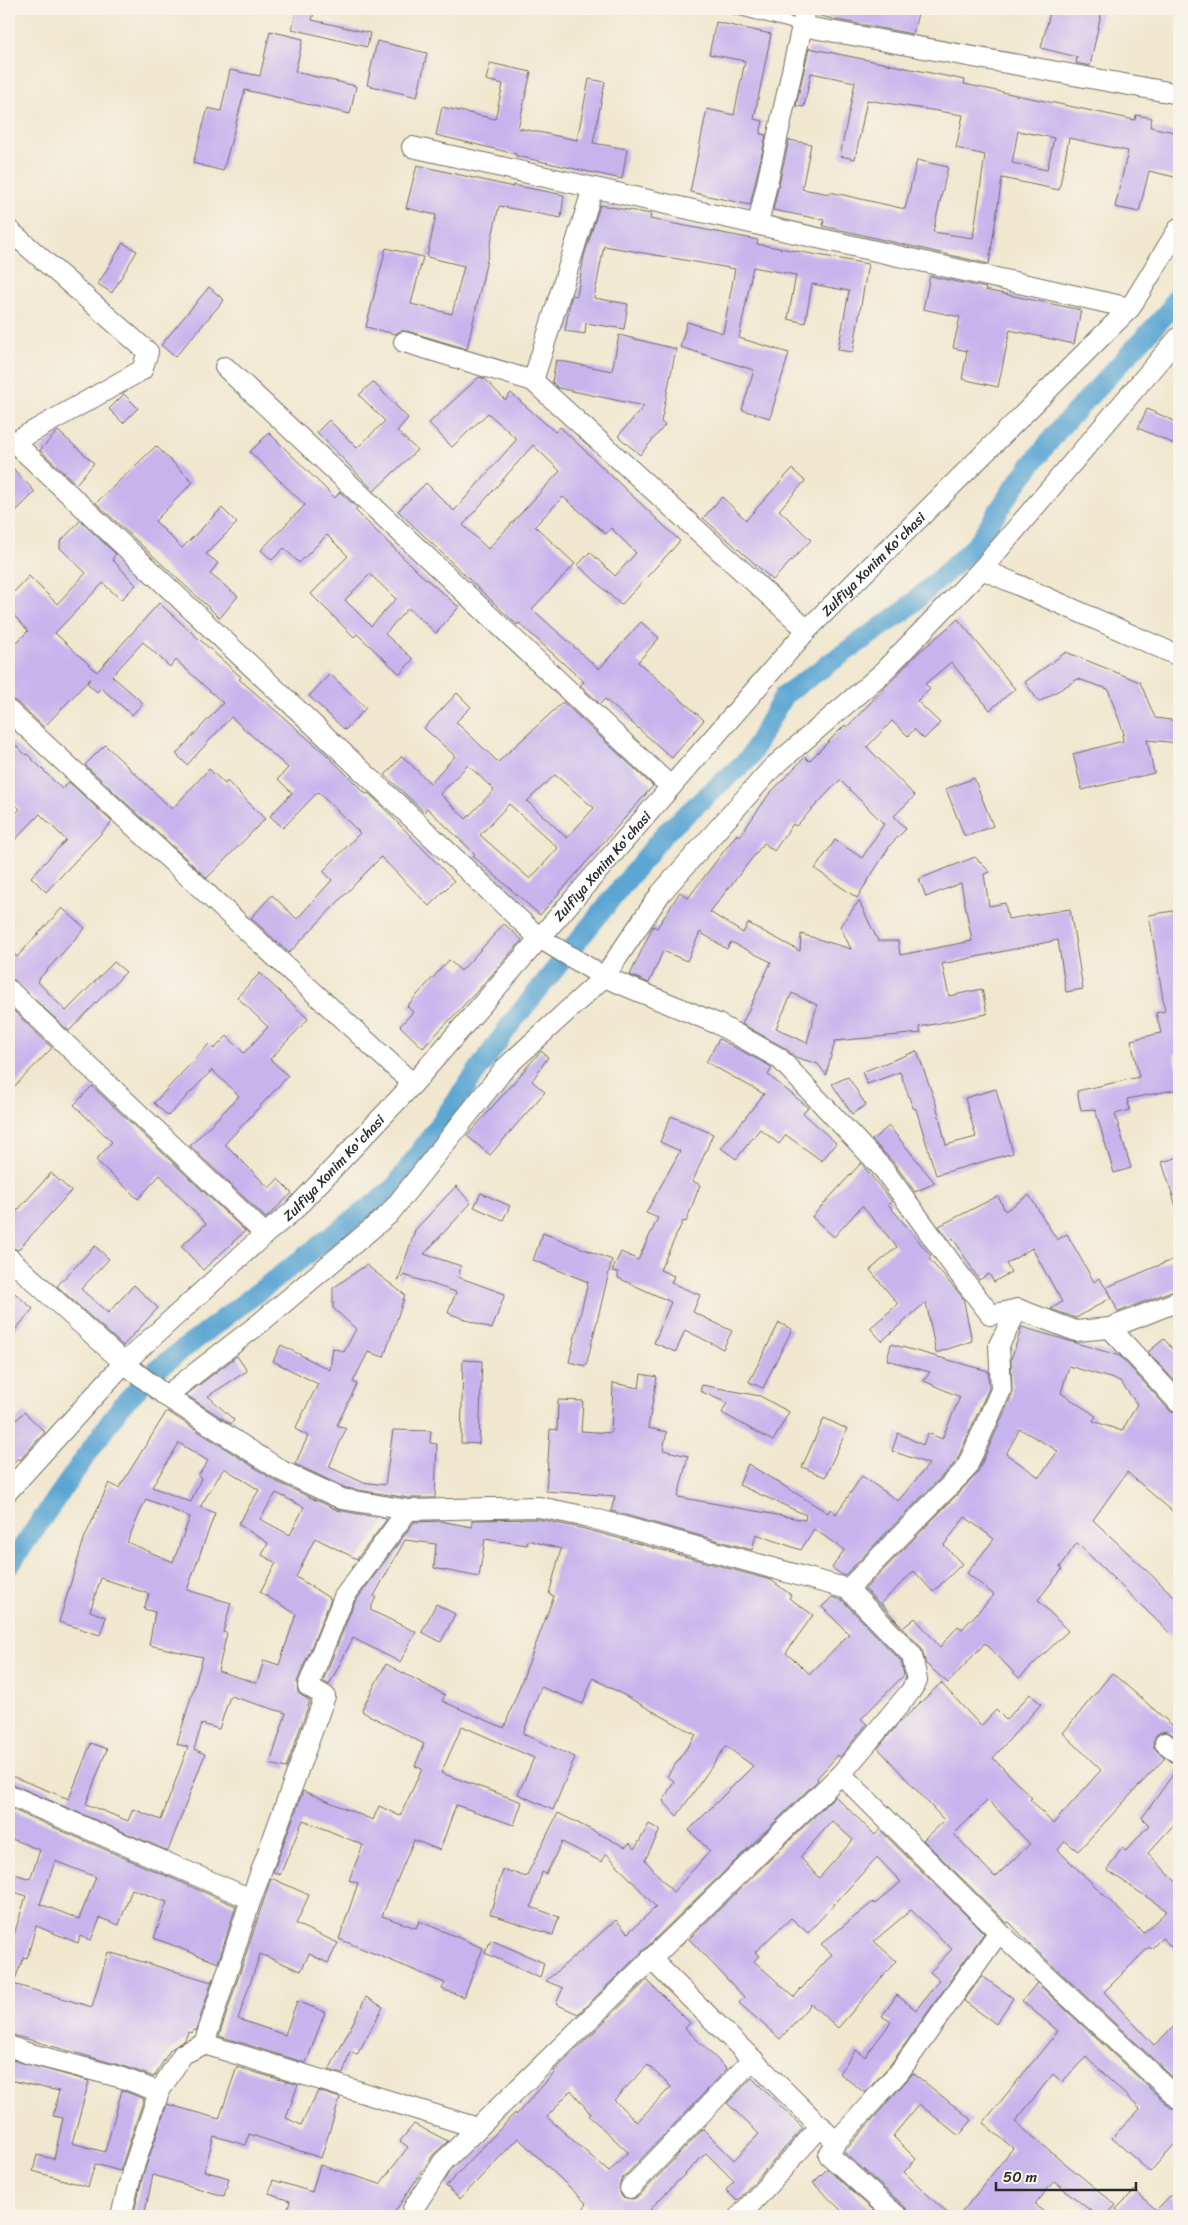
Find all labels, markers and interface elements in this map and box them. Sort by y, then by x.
street label: Zulfiya Xonim Ko'chasi [815,505,933,623]
street label: Zulfiya Xonim Ko'chasi [547,804,659,927]
street label: Zulfiya Xonim Ko'chasi [277,1108,392,1228]
scale bar [996,2160,1136,2192]
text: 50 m [1003,2164,1038,2190]

